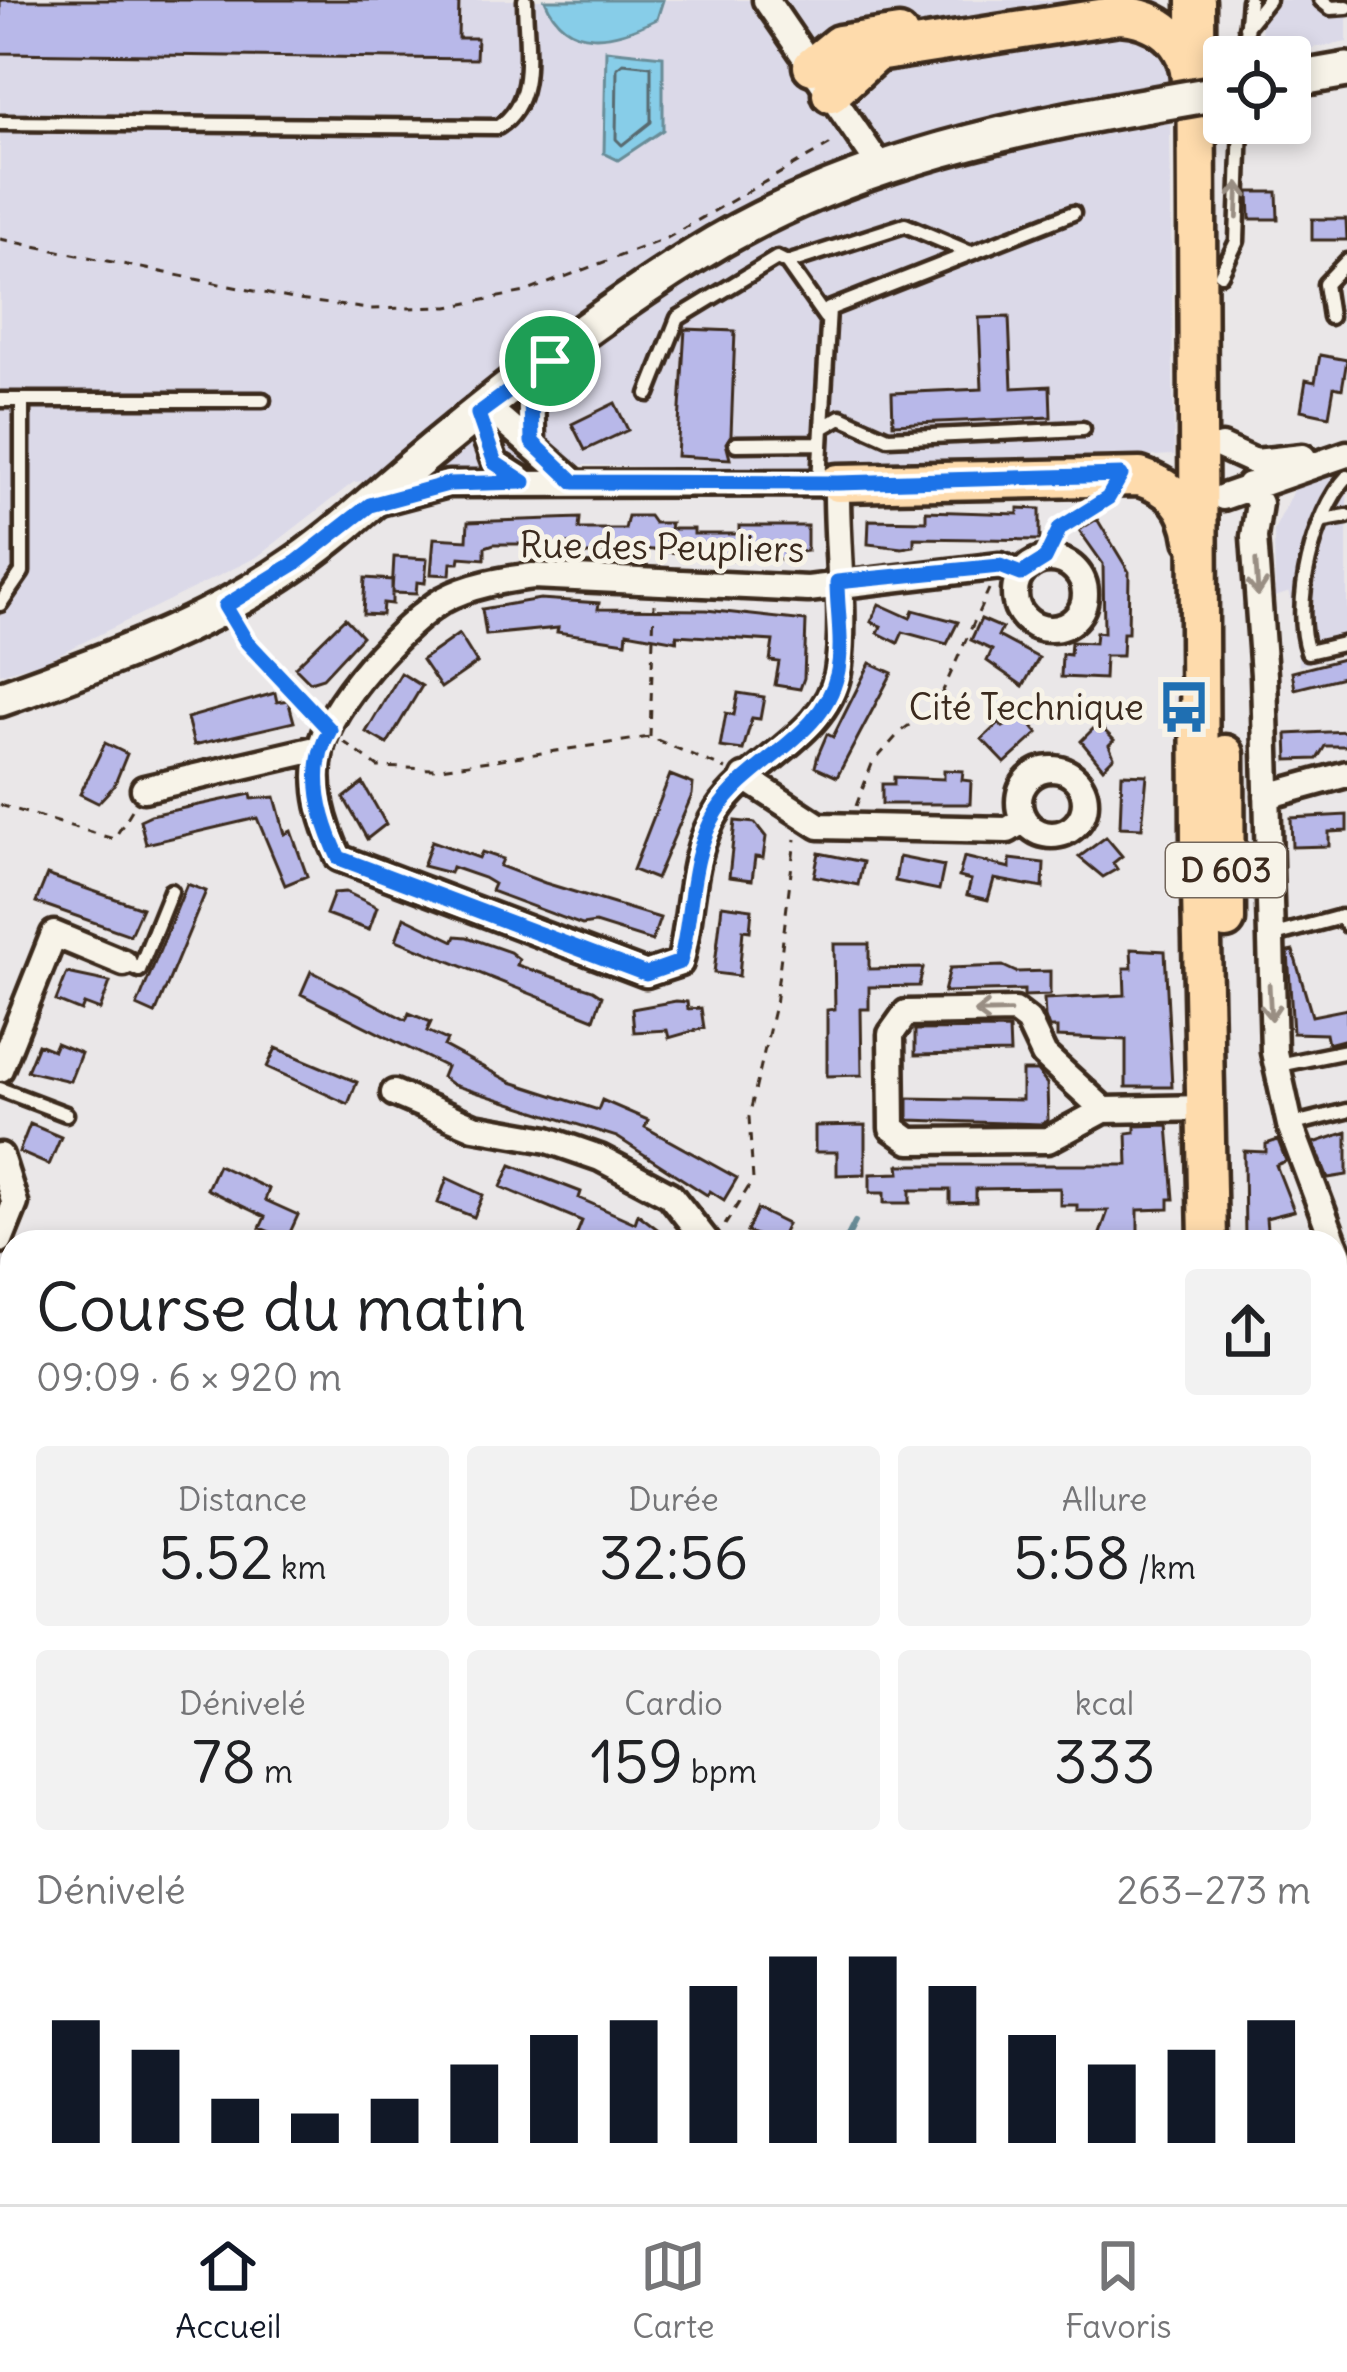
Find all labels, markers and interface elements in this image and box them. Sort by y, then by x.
map controls [1203,36,1311,144]
button: locate [1203,36,1311,144]
one-way arrow [1227,181,1250,220]
pin [499,310,601,412]
icon: arrive [517,328,583,394]
street label: Rue des Peupliers [519,522,805,572]
one-way arrow [1245,558,1268,597]
bus stop icon: Cité Technique [1155,678,1213,736]
place label: Cité Technique [909,685,1144,730]
road number: D 603 [1166,843,1286,897]
one-way arrow [1259,982,1282,1021]
one-way arrow [973,1000,1012,1023]
text: Course du matin [36,1266,527,1349]
button: share [1185,1269,1311,1395]
text: 09:09 · 6 × 920 m [36,1353,342,1402]
text: Distance [178,1478,307,1520]
text: Durée [628,1478,719,1520]
text: Allure [1062,1478,1147,1520]
text: 5.52 [159,1520,273,1595]
text: 32:56 [599,1520,748,1595]
text: 5:58 [1013,1520,1130,1595]
text: km [273,1546,326,1588]
text: /km [1130,1546,1196,1588]
text: Dénivelé [179,1682,306,1724]
text: Cardio [624,1682,723,1724]
text: kcal [1075,1682,1134,1724]
text: 78 [192,1724,256,1799]
text: 159 [590,1724,683,1799]
text: 333 [1053,1724,1156,1799]
text: m [256,1750,293,1792]
text: bpm [683,1750,757,1792]
text: Dénivelé [36,1866,186,1915]
text: 263–273 m [1117,1866,1311,1915]
tab: Accueil [175,2233,282,2347]
tab: Carte [632,2233,715,2347]
tab: Favoris [1065,2233,1172,2347]

